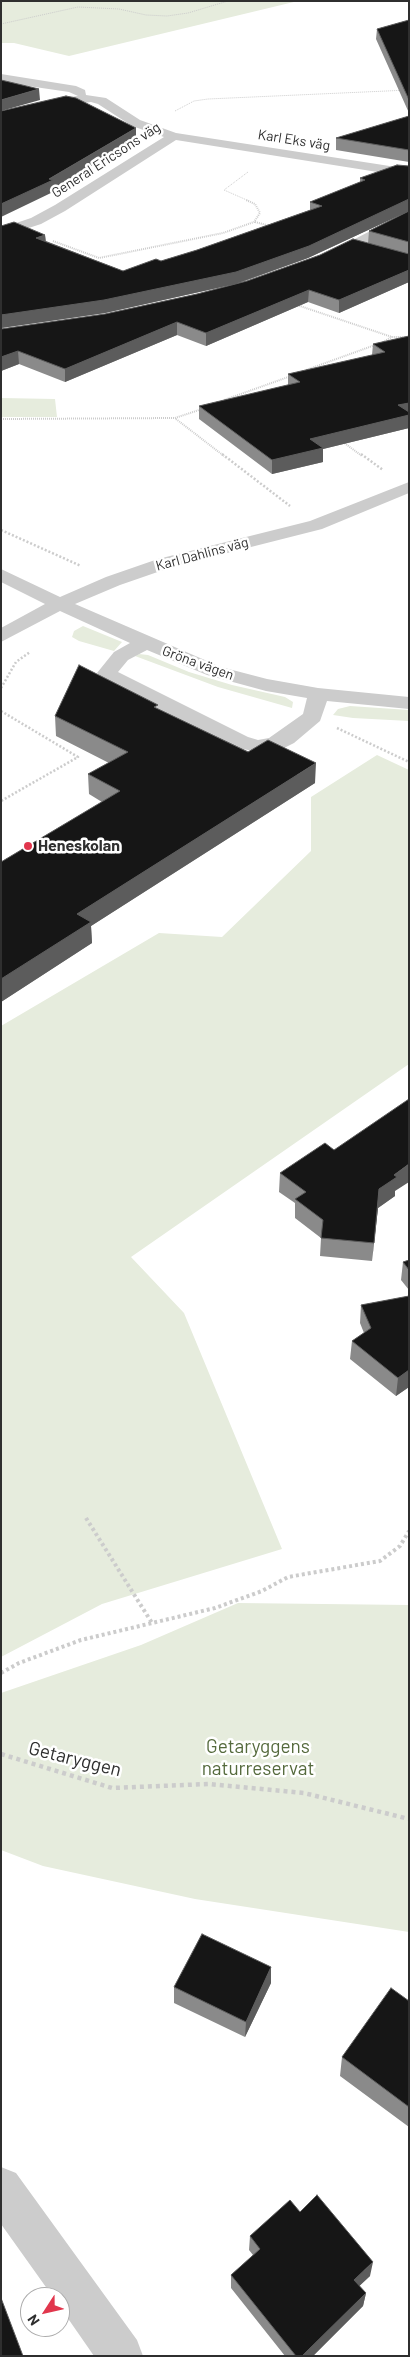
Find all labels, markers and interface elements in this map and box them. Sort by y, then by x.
street label: General Ericsons väg [49,119,163,201]
street label: Karl Eks väg [257,126,331,154]
street label: Karl Dahlins väg [154,534,250,574]
street label: Gröna vägen [160,642,236,684]
place label: Heneskolan [38,836,120,856]
marker: Heneskolan [22,840,34,852]
street label: Getaryggen [26,1736,124,1782]
park label: Getaryggens naturreservat [202,1736,314,1780]
north arrow [20,2287,70,2337]
text: N [23,2312,43,2329]

